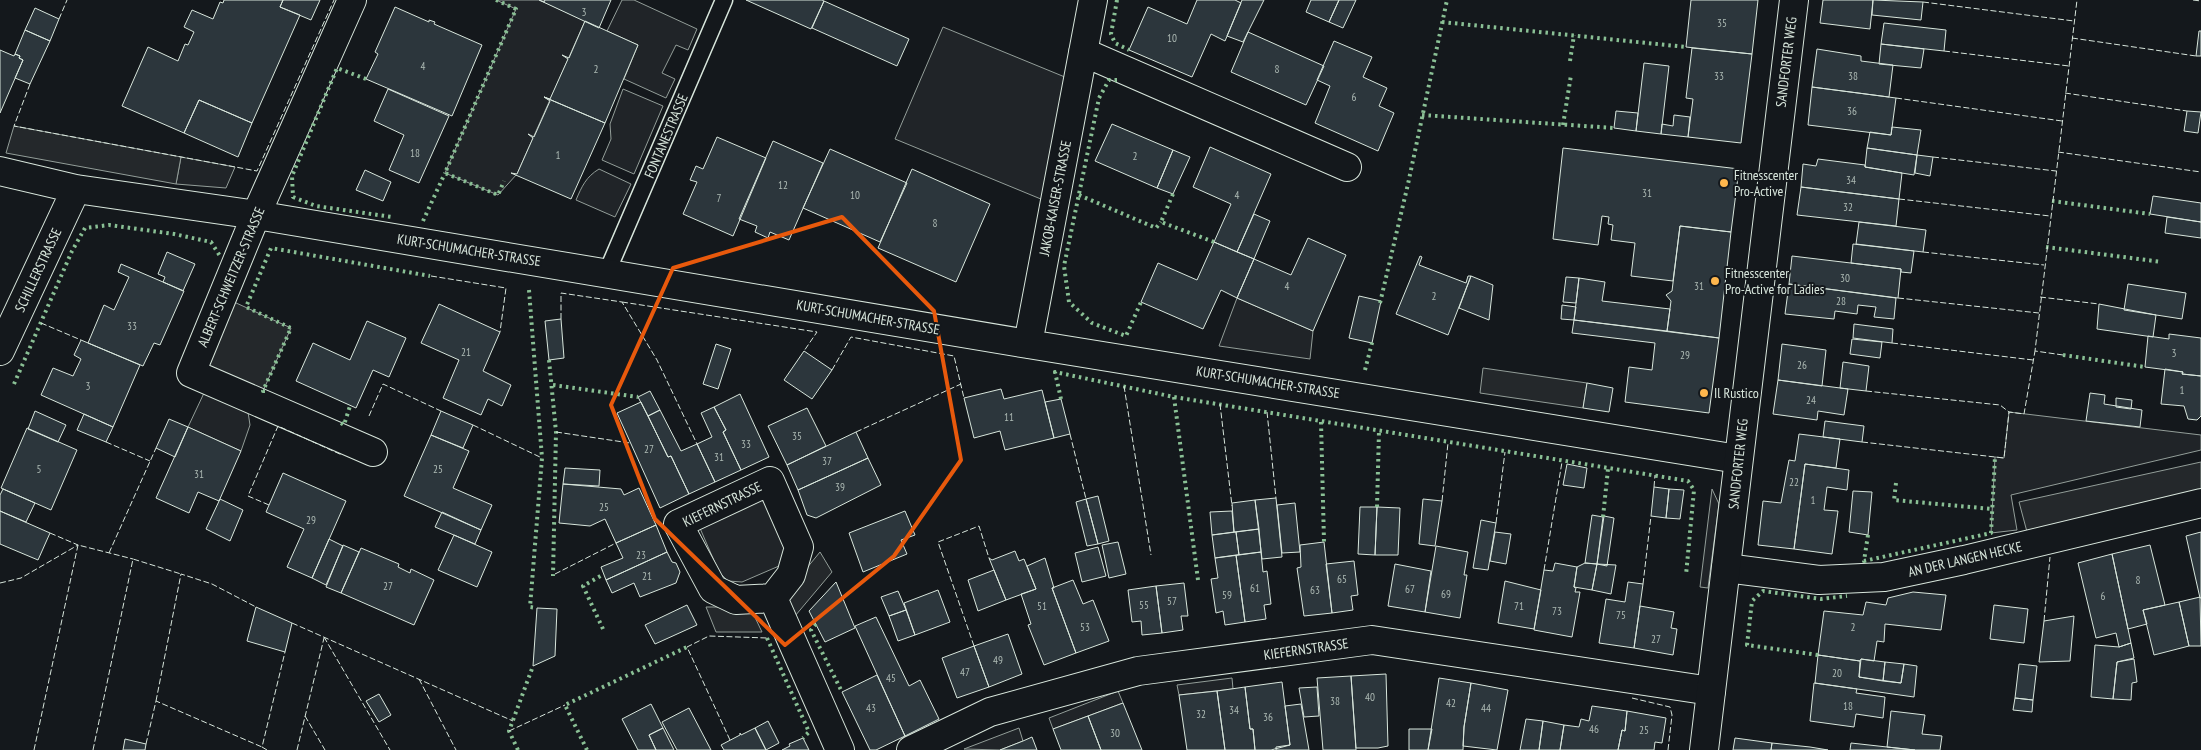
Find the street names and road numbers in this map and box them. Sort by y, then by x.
street label: SANDFORTER WEG [1772,16,1800,108]
street label: FONTANESTRASSE [640,91,692,181]
street label: JAKOB-KAISER-STRASSE [1035,139,1075,258]
street label: ALBERT-SCHWEITZER-STRASSE [193,204,269,350]
street label: SCHILLERSTRASSE [11,225,65,315]
street label: KURT-SCHUMACHER-STRASSE [396,230,542,270]
street label: KURT-SCHUMACHER-STRASSE [795,296,941,338]
street label: KURT-SCHUMACHER-STRASSE [1195,362,1341,402]
street label: SANDFORTER WEG [1724,418,1752,510]
street label: KIEFERNSTRASSE [680,477,764,531]
street label: AN DER LANGEN HECKE [1906,537,2024,581]
street label: KIEFERNSTRASSE [1262,634,1350,664]

